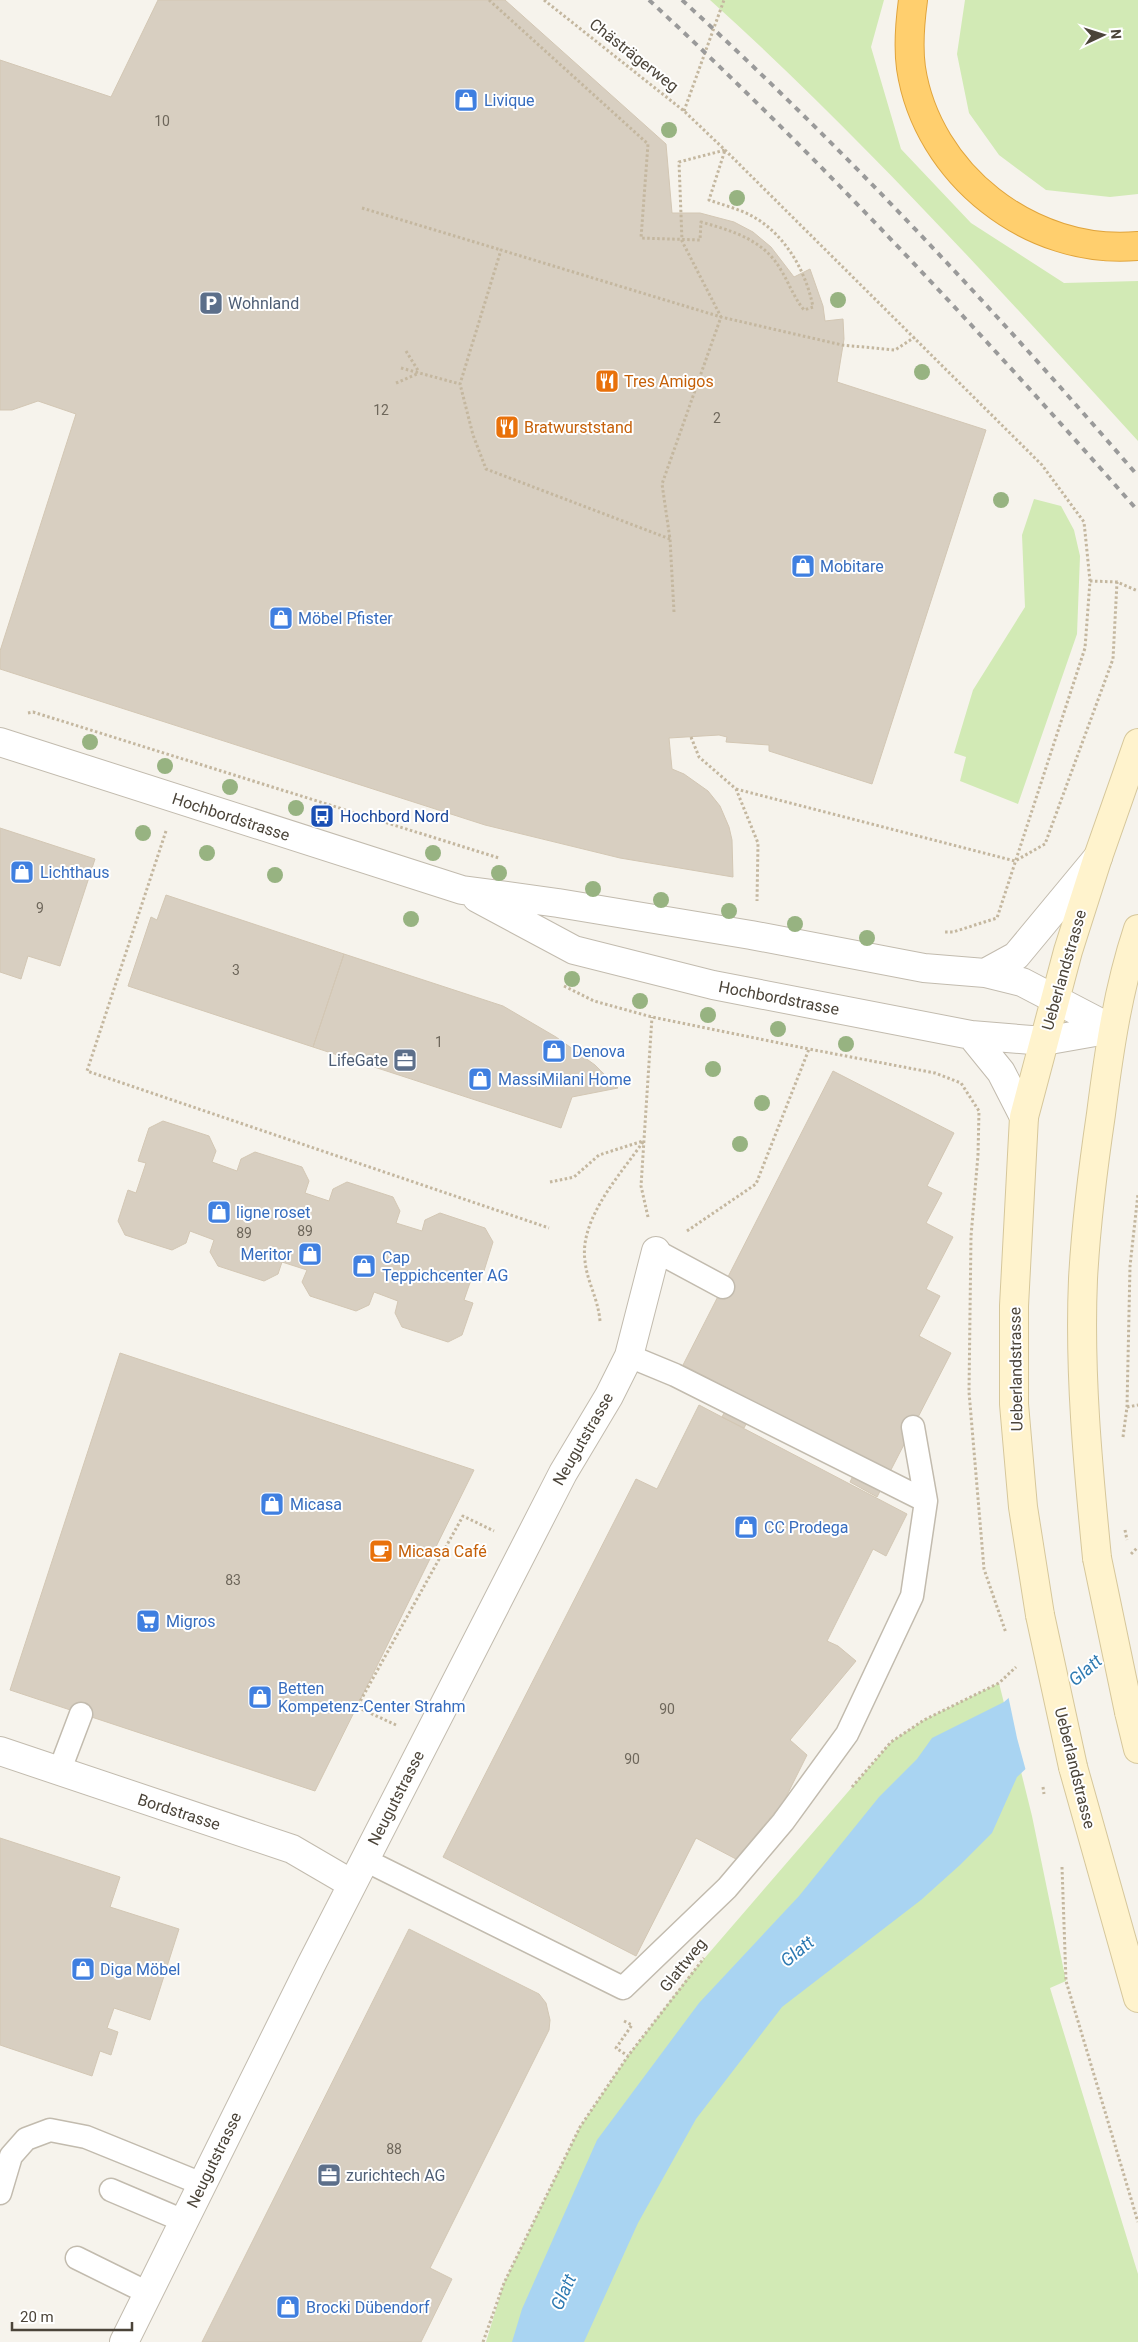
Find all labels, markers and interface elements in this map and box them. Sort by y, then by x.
north arrow [1078,10,1128,60]
street label: Chästrägerweg [586,14,682,96]
text: N [1108,29,1124,40]
shop icon: Livique [453,87,479,113]
place label: Livique [484,91,535,110]
house number: 10 [154,113,170,129]
parking icon: Wohnland [198,290,224,316]
place label: Wohnland [228,294,299,313]
restaurant icon: Tres Amigos [594,368,620,394]
place label: Tres Amigos [624,372,714,391]
house number: 12 [373,402,389,418]
house number: 2 [713,410,721,426]
restaurant icon: Bratwurststand [494,414,520,440]
place label: Bratwurststand [524,418,633,437]
shop icon: Mobitare [790,553,816,579]
place label: Mobitare [820,557,884,576]
shop icon: Möbel Pfister [268,605,294,631]
place label: Möbel Pfister [298,609,393,628]
street label: Hochbordstrasse [170,789,292,845]
bus stop icon: Hochbord Nord [309,803,335,829]
place label: Hochbord Nord [340,807,449,826]
shop icon: Lichthaus [9,859,35,885]
place label: Lichthaus [40,863,110,882]
house number: 9 [36,900,44,916]
street label: Ueberlandstrasse [1038,908,1090,1032]
house number: 3 [232,962,240,978]
street label: Hochbordstrasse [717,977,841,1019]
house number: 1 [435,1034,443,1050]
shop icon: Denova [541,1038,567,1064]
place label: Denova [572,1042,625,1061]
office icon: LifeGate [392,1047,418,1073]
place label: LifeGate [328,1051,388,1070]
shop icon: MassiMilani Home [467,1066,493,1092]
place label: MassiMilani Home [498,1070,631,1089]
shop icon: ligne roset [206,1199,232,1225]
place label: ligne roset [236,1203,310,1222]
house number: 89 [297,1223,313,1239]
house number: 89 [236,1225,252,1241]
shop icon: Meritor [297,1241,323,1267]
place label: Meritor [241,1245,293,1264]
place label: Cap Teppichcenter AG [382,1248,508,1285]
shop icon: Cap Teppichcenter AG [351,1253,377,1279]
street label: Ueberlandstrasse [1005,1307,1027,1431]
street label: Neugutstrasse [549,1389,617,1489]
shop icon: Micasa [259,1491,285,1517]
place label: Micasa [290,1495,342,1514]
shop icon: CC Prodega [733,1514,759,1540]
place label: CC Prodega [764,1518,848,1537]
cafe icon: Micasa Café [368,1538,394,1564]
place label: Micasa Café [398,1542,487,1561]
house number: 83 [225,1572,241,1588]
supermarket icon: Migros [135,1608,161,1634]
place label: Migros [166,1612,216,1631]
water label: Glatt [1064,1650,1106,1690]
place label: Betten Kompetenz-Center Strahm [278,1679,466,1716]
shop icon: Betten Kompetenz-Center Strahm [247,1684,273,1710]
house number: 90 [659,1701,675,1717]
street label: Ueberlandstrasse [1051,1705,1099,1831]
street label: Neugutstrasse [364,1747,428,1849]
house number: 90 [624,1751,640,1767]
street label: Bordstrasse [135,1790,223,1834]
water label: Glatt [776,1931,818,1971]
street label: Glattweg [656,1934,710,1996]
shop icon: Diga Möbel [70,1956,96,1982]
place label: Diga Möbel [100,1960,181,1979]
street label: Neugutstrasse [183,2109,245,2211]
house number: 88 [386,2141,402,2157]
office icon: zurichtech AG [316,2162,342,2188]
place label: zurichtech AG [346,2166,445,2185]
water label: Glatt [546,2271,580,2313]
shop icon: Brocki Dübendorf [275,2294,301,2320]
place label: Brocki Dübendorf [306,2298,430,2317]
scale bar [12,2300,132,2332]
text: 20 m [20,2308,54,2326]

